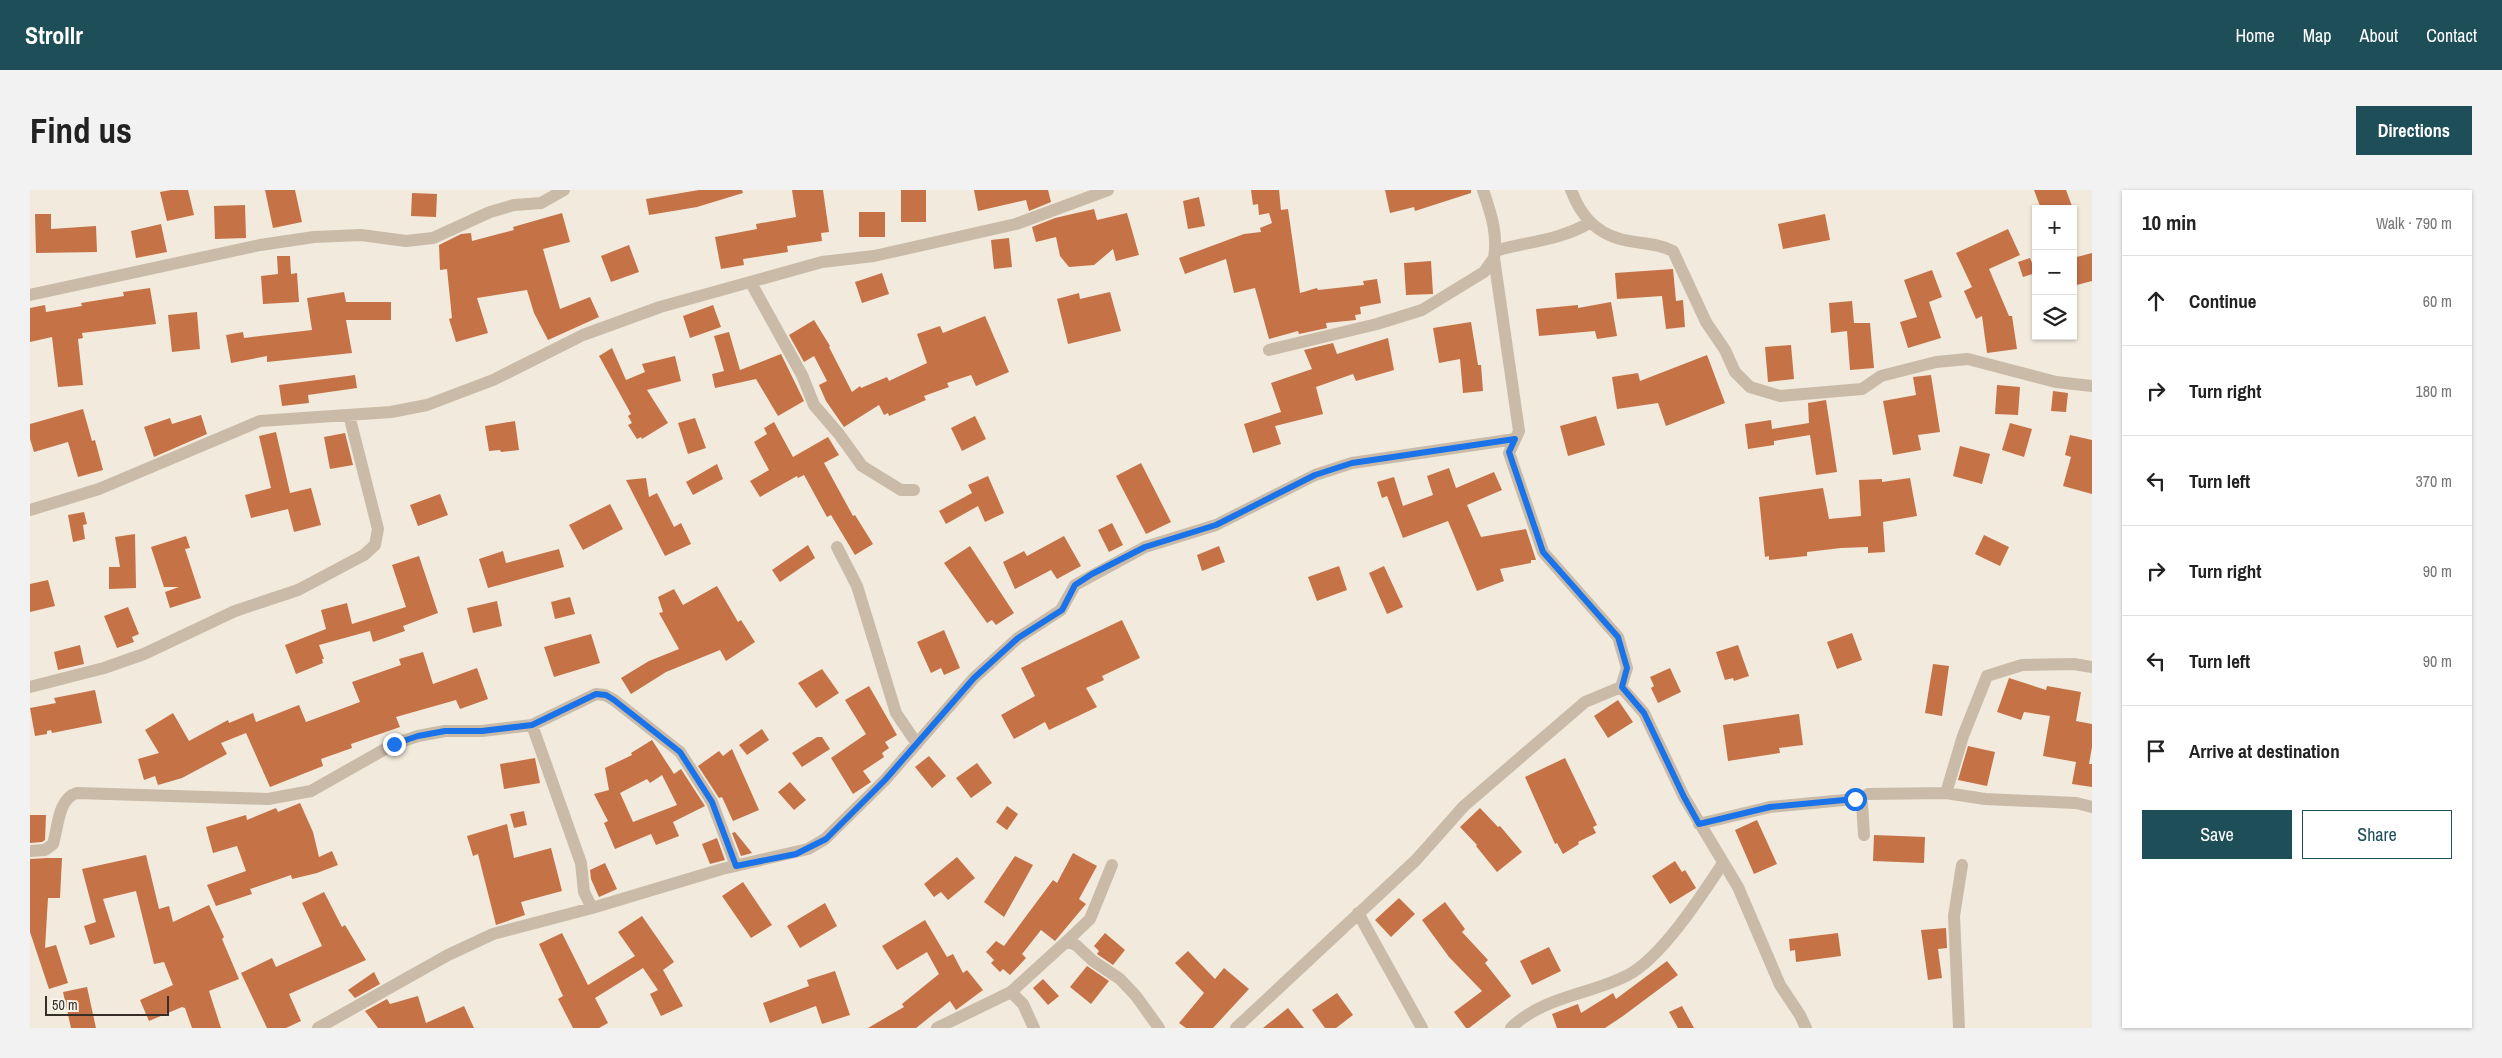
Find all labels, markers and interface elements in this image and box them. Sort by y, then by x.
text: Strollr [25,19,83,51]
text: Home [2235,23,2275,48]
text: Map [2303,23,2332,48]
text: About [2360,23,2398,48]
text: Contact [2426,23,2477,48]
button: Directions [2356,106,2472,155]
text: Find us [30,107,132,154]
map controls [2032,205,2077,340]
button: + [2032,205,2077,250]
text: 10 min [2142,208,2197,237]
text: Walk · 790 m [2376,212,2452,234]
button: − [2032,250,2077,295]
icon: ahead [2142,287,2170,315]
text: Continue [2189,288,2257,314]
text: 60 m [2423,290,2452,312]
button: layers [2032,295,2077,340]
icon: right [2142,377,2170,405]
text: Turn right [2189,378,2261,404]
text: 180 m [2416,380,2452,402]
icon: left [2142,467,2170,495]
text: Turn left [2189,468,2250,494]
text: 370 m [2416,470,2452,492]
icon: right [2142,557,2170,585]
text: Turn right [2189,558,2261,584]
text: 90 m [2423,560,2452,582]
icon: left [2142,647,2170,675]
text: Turn left [2189,648,2250,674]
text: 90 m [2423,650,2452,672]
route end [383,733,406,756]
icon: arrive [2142,737,2170,765]
text: Arrive at destination [2189,738,2340,764]
route start [1844,788,1867,811]
button: Save [2142,810,2292,859]
button: Share [2302,810,2452,859]
scale bar [45,993,169,1016]
text: 50 m [52,996,78,1014]

